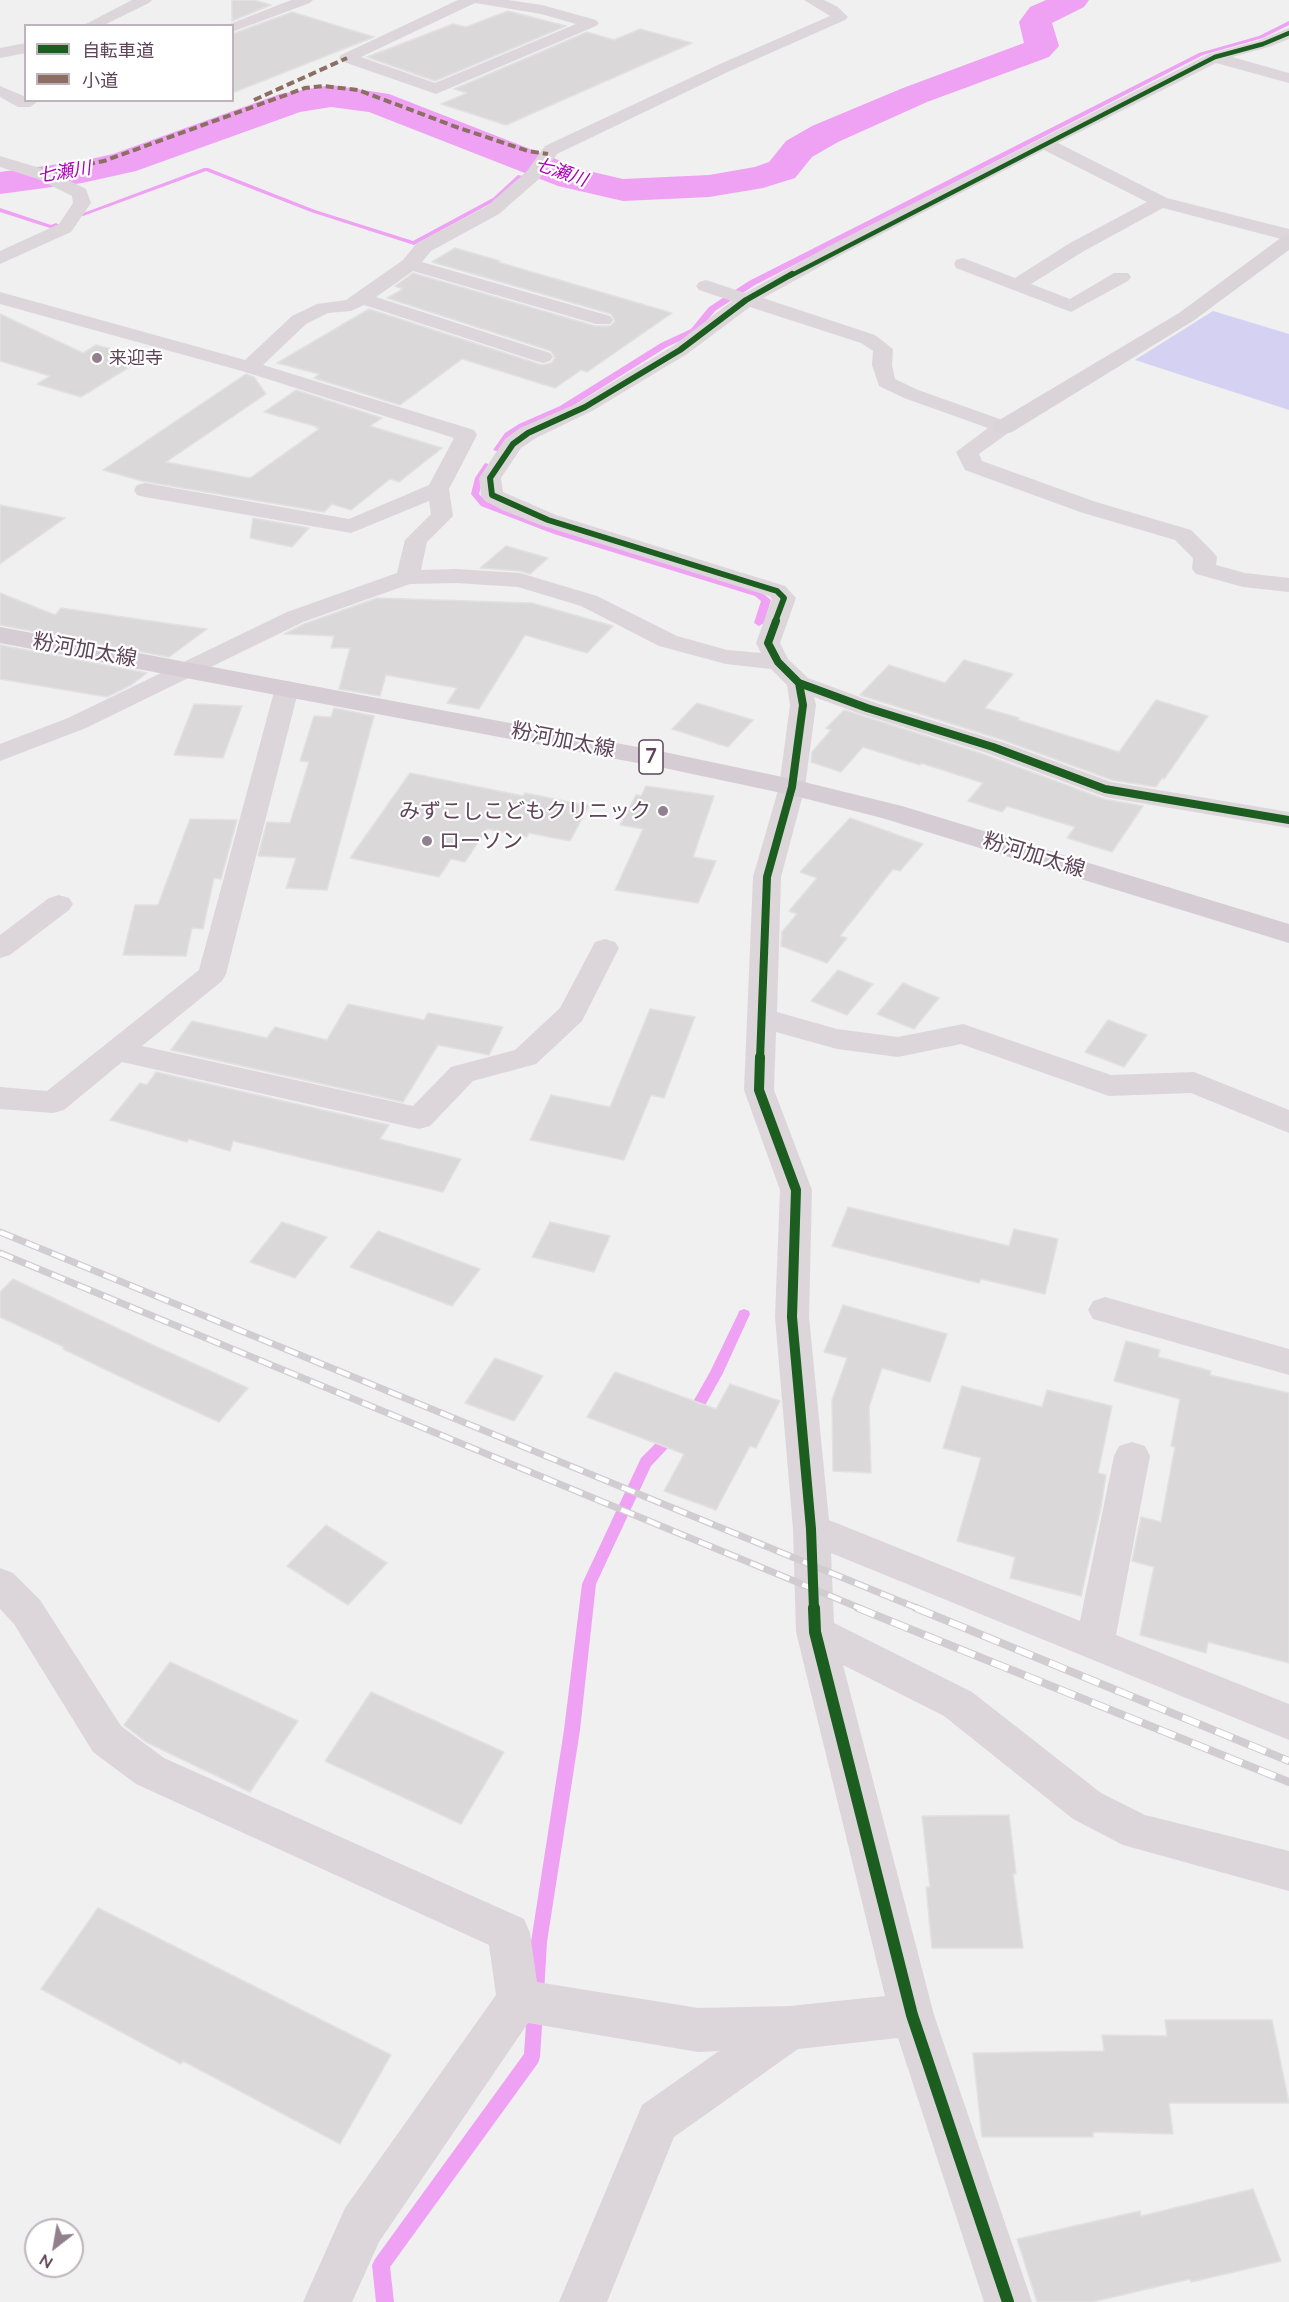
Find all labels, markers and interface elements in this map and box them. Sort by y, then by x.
legend [24,24,234,102]
text: 自転車道 [82,39,154,61]
text: 小道 [82,69,118,91]
water label: 七瀬川 [532,153,590,191]
water label: 七瀬川 [36,157,92,187]
place label: 来迎寺 [109,347,163,369]
marker: 来迎寺 [90,351,104,365]
street label: 粉河加太線 [31,628,139,672]
street label: 粉河加太線 [509,718,617,762]
road number: 7 [639,740,663,774]
place label: みずこしこどもクリニック [399,798,651,824]
marker: みずこしこどもクリニック [656,804,670,818]
place label: ローソン [439,828,523,854]
street label: 粉河加太線 [980,828,1088,882]
marker: ローソン [420,834,434,848]
north arrow [24,2218,84,2278]
text: N [35,2251,56,2273]

